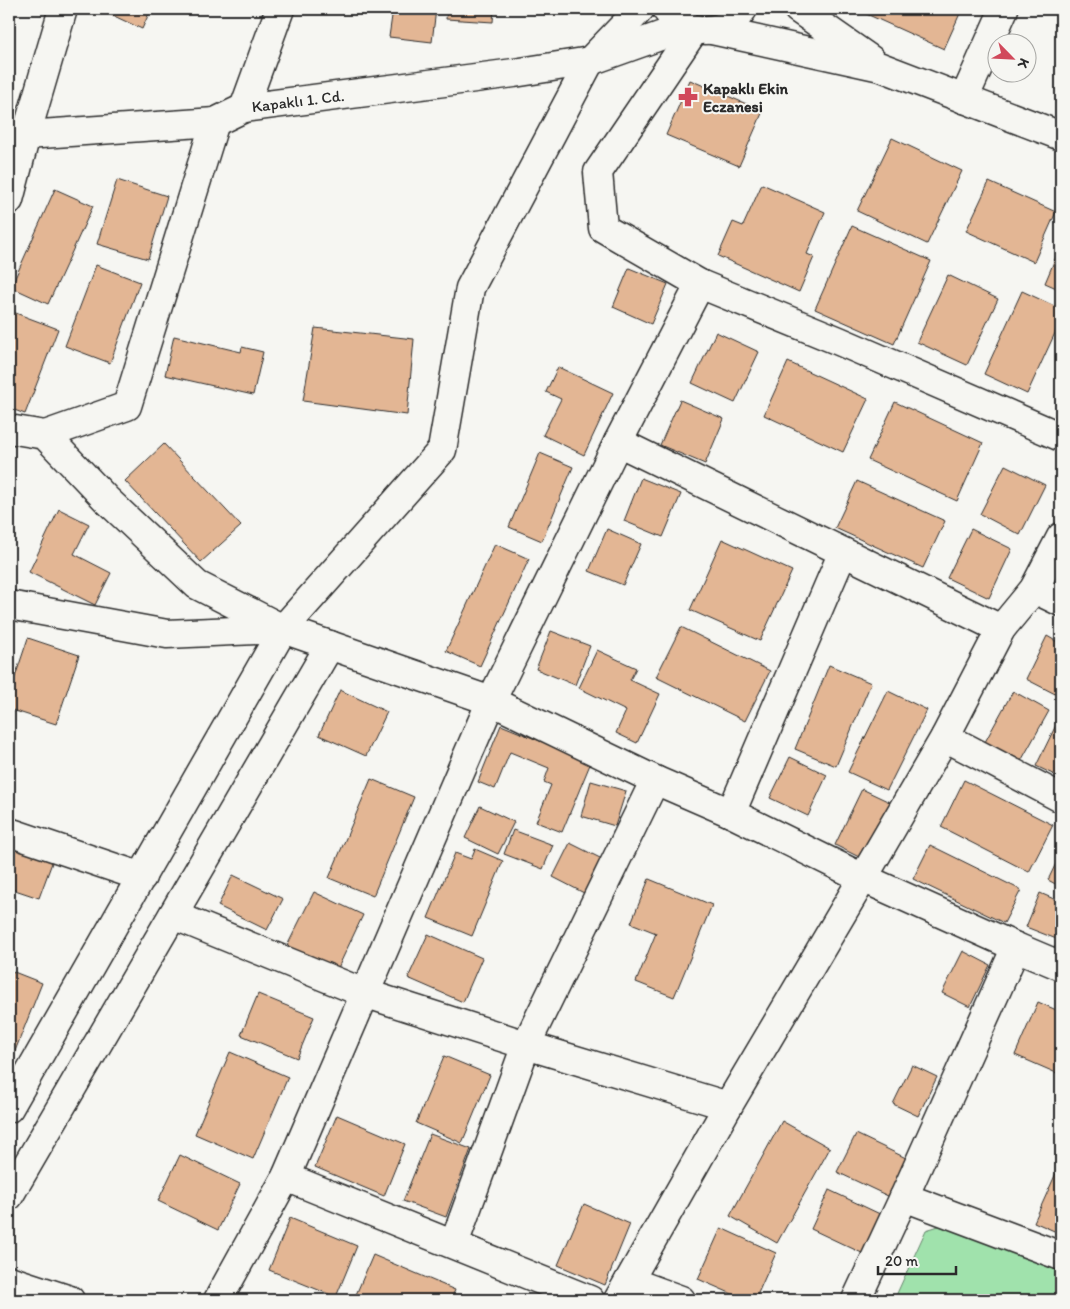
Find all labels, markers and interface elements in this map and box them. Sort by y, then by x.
north arrow [988,32,1038,82]
text: K [1013,56,1033,72]
place label: Kapaklı Ekin Eczanesi [703,79,788,116]
street label: Kapaklı 1. Cd. [251,86,346,116]
pharmacy icon: Kapaklı Ekin Eczanesi [677,86,699,108]
scale bar [878,1244,955,1276]
text: 20 m [885,1252,919,1270]

